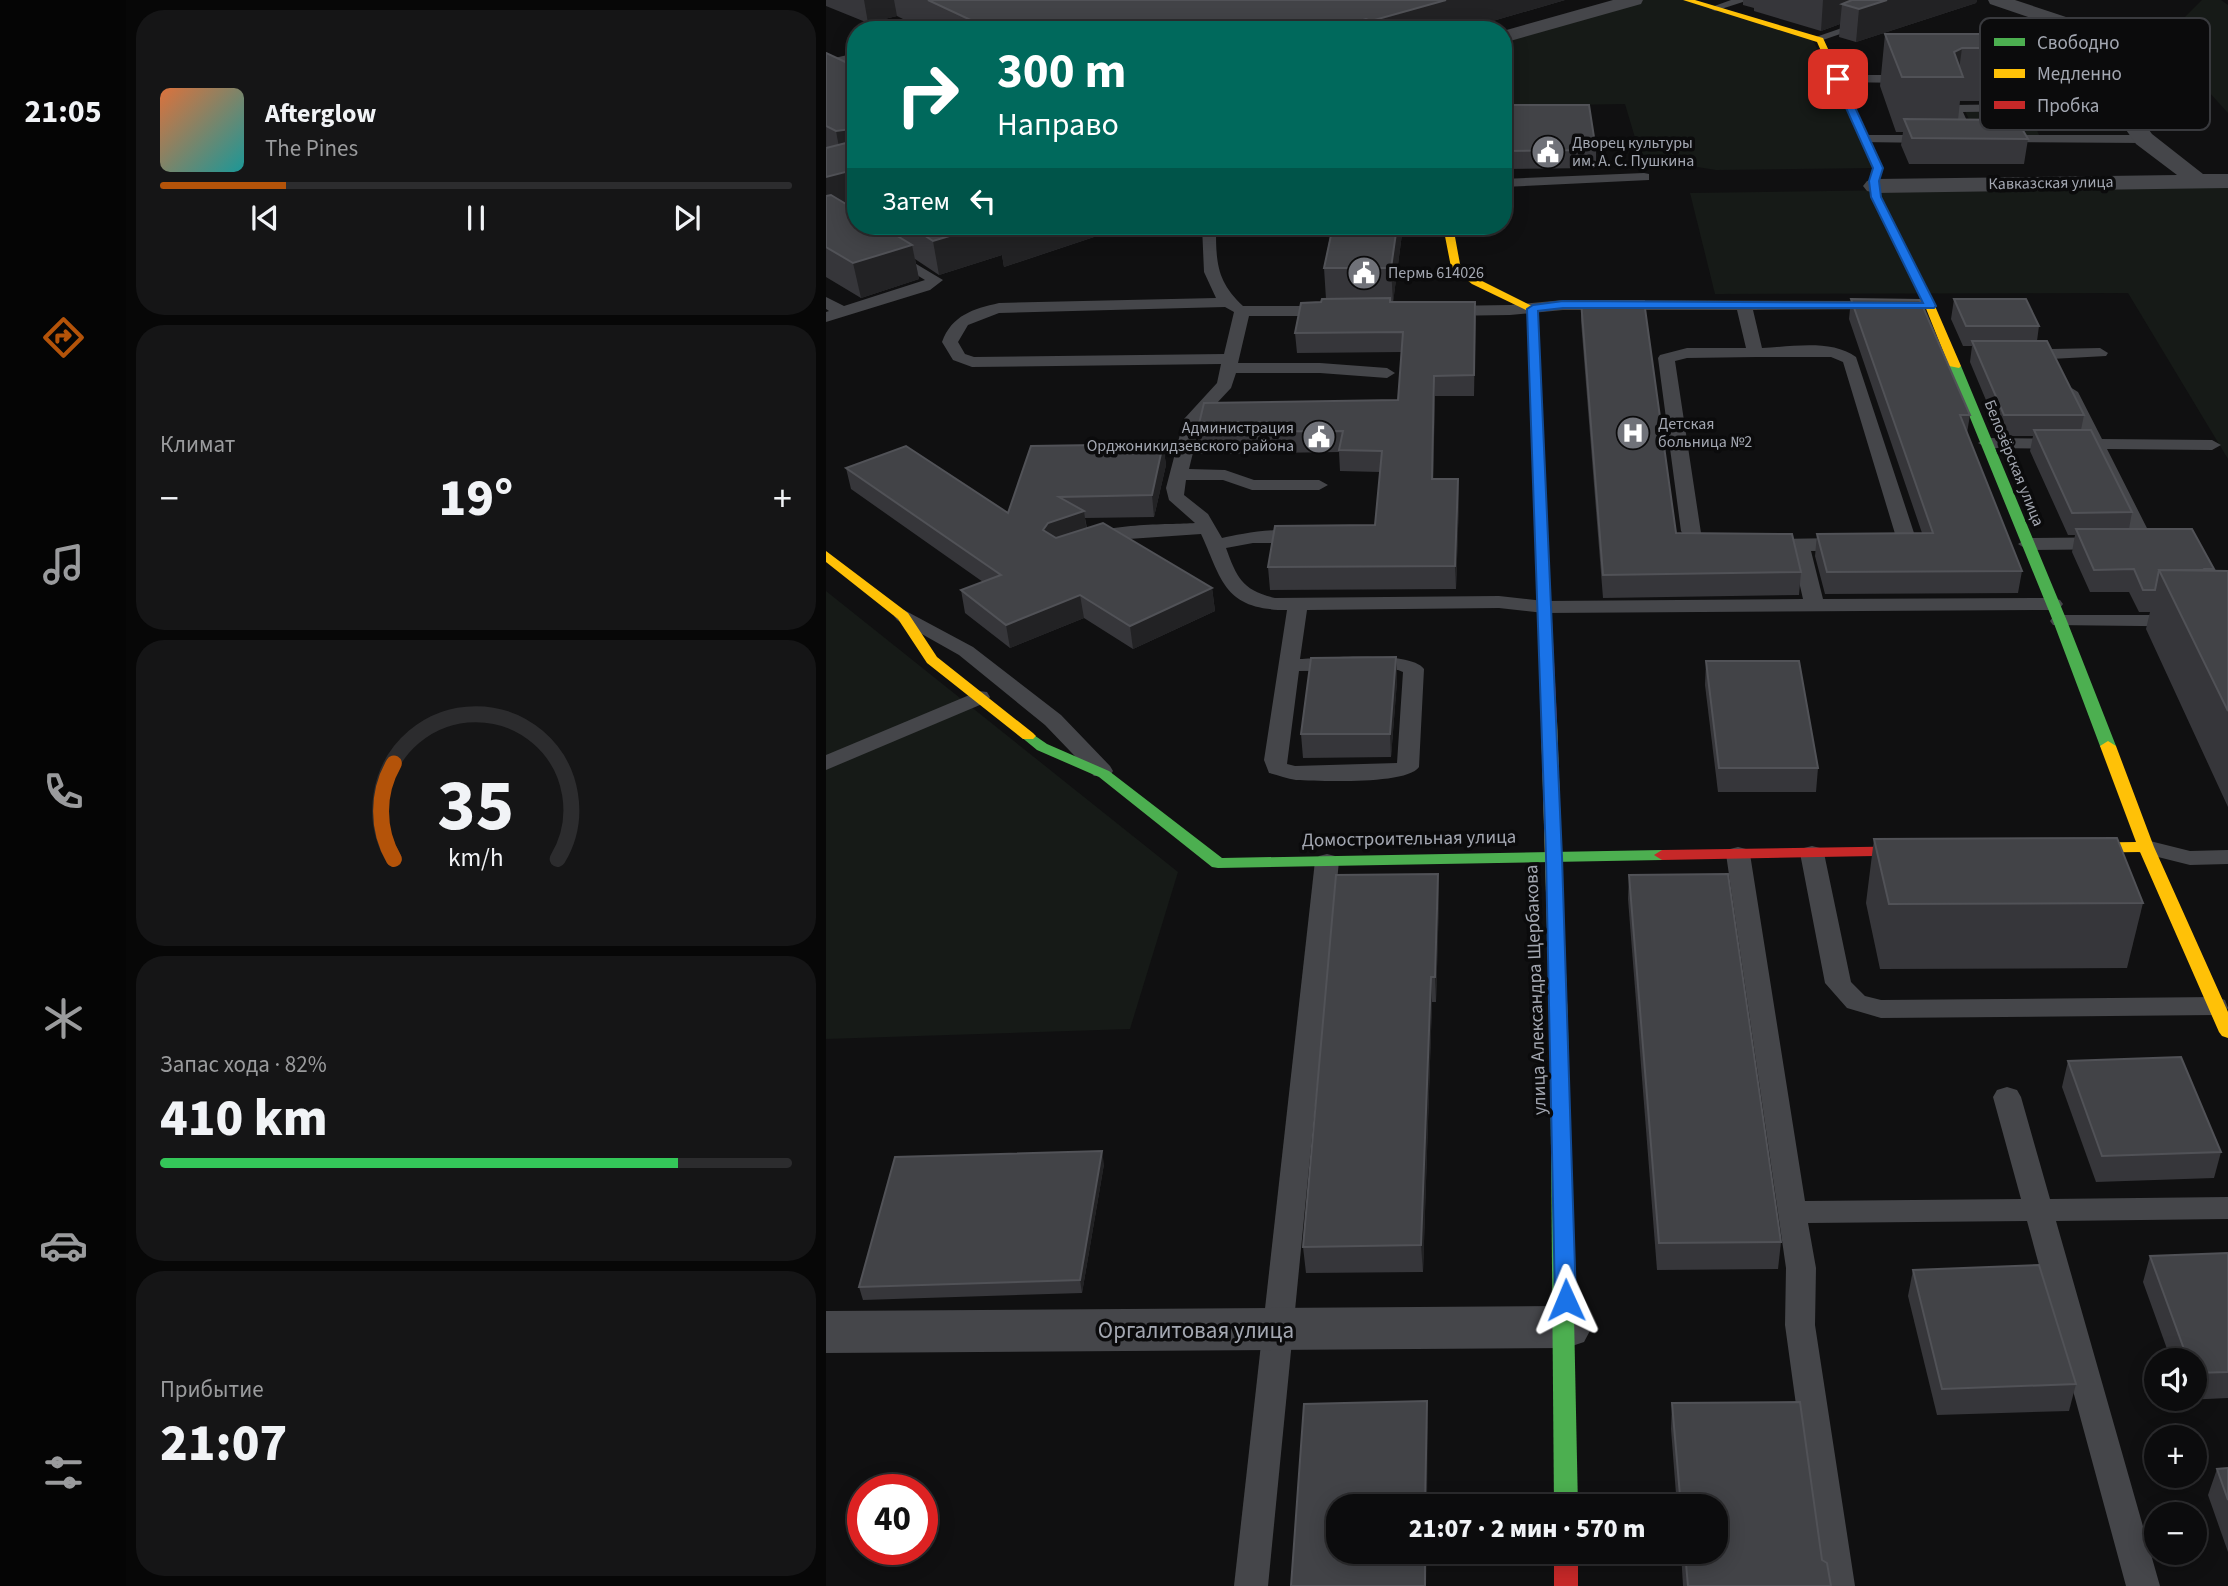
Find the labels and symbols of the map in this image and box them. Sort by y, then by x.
legend [1980,18,2210,130]
text: Свободно [2037,30,2120,57]
pin [1808,49,1868,109]
text: Медленно [2037,61,2122,88]
text: Пробка [2037,93,2099,120]
place label: Дворец культуры им. А. С. Пушкина [1572,132,1694,172]
public building icon: Дворец культуры им. А. С. Пушкина [1529,133,1567,171]
street label: Кавказская улица [1988,171,2114,195]
public building icon: Пермь 614026 [1345,254,1383,292]
place label: Пермь 614026 [1388,262,1484,284]
street label: Белозёрская улица [1979,396,2049,530]
place label: Детская больница №2 [1658,413,1752,453]
hospital icon: Детская больница №2 [1614,414,1652,452]
place label: Администрация Орджоникидзевского района [1087,417,1294,457]
public building icon: Администрация Орджоникидзевского района [1300,418,1338,456]
street label: Домостроительная улица [1301,824,1517,854]
street label: улица Александра Щербакова [1518,864,1554,1116]
position arrow [1529,1263,1603,1337]
street label: Оргалитовая улица [1098,1314,1294,1347]
speed limit sign: 40 [847,1474,938,1565]

